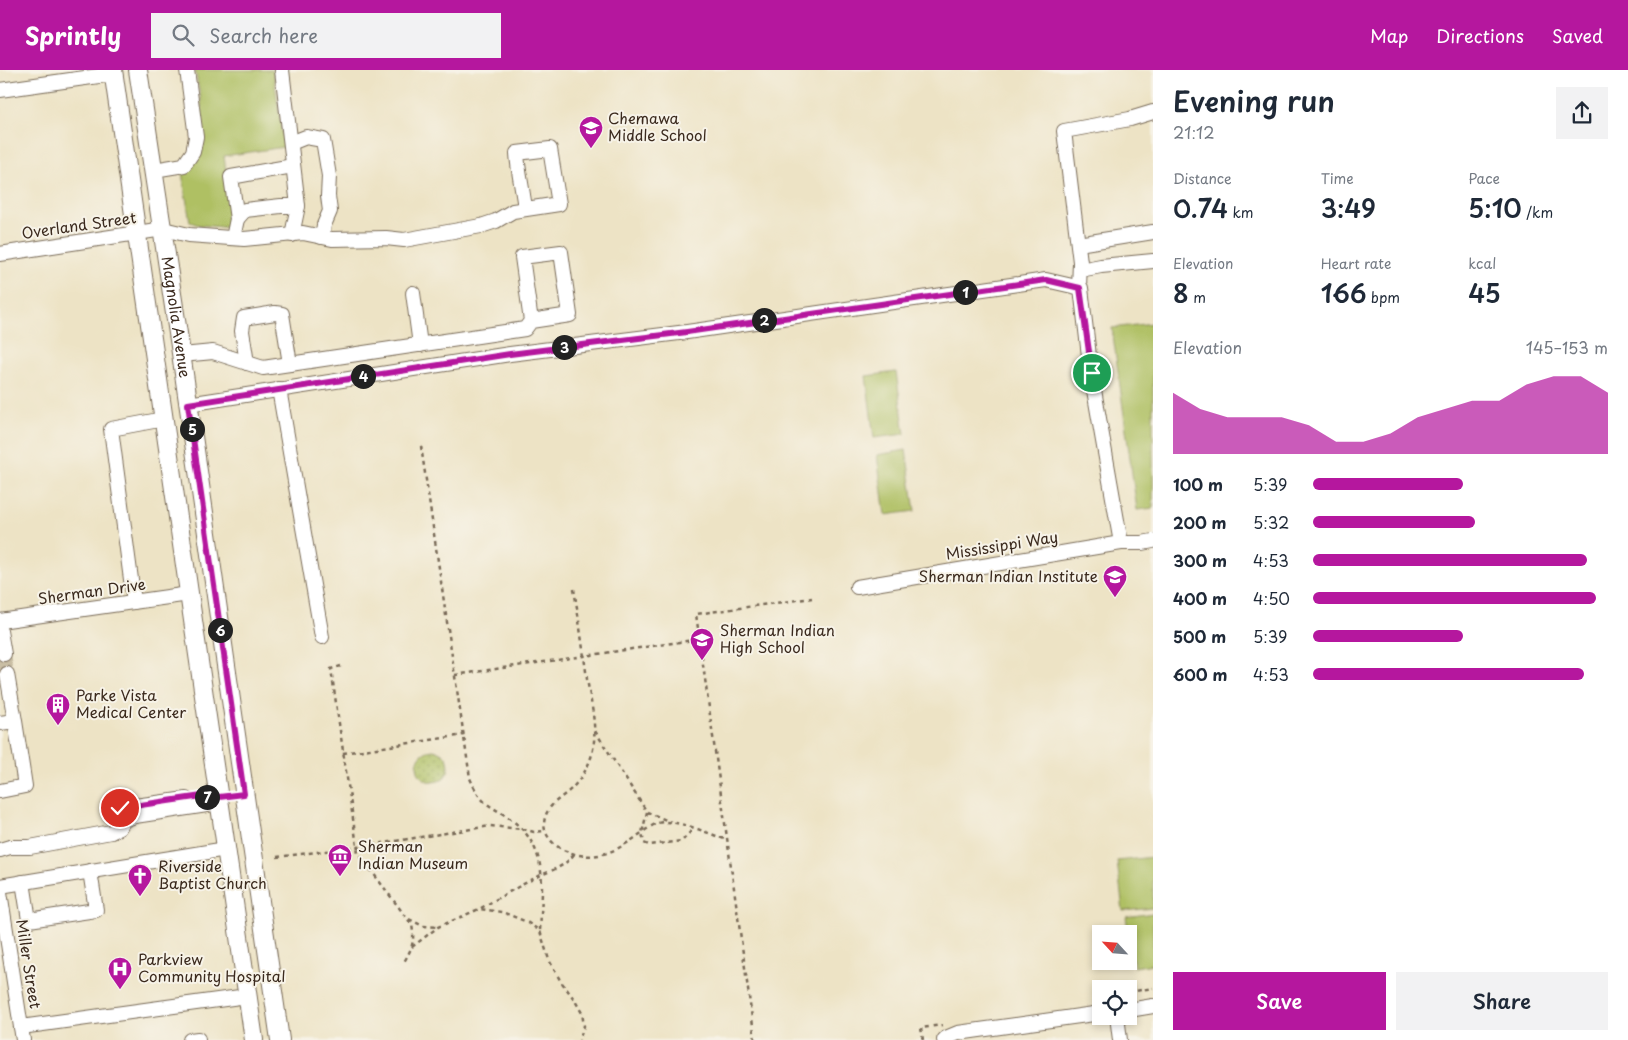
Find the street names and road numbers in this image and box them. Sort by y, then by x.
street label: Overland Street [20,205,137,244]
street label: Magnolia Avenue [156,255,197,379]
street label: Mississippi Way [944,524,1060,565]
street label: Sherman Drive [36,572,147,609]
street label: Miller Street [11,917,48,1010]

